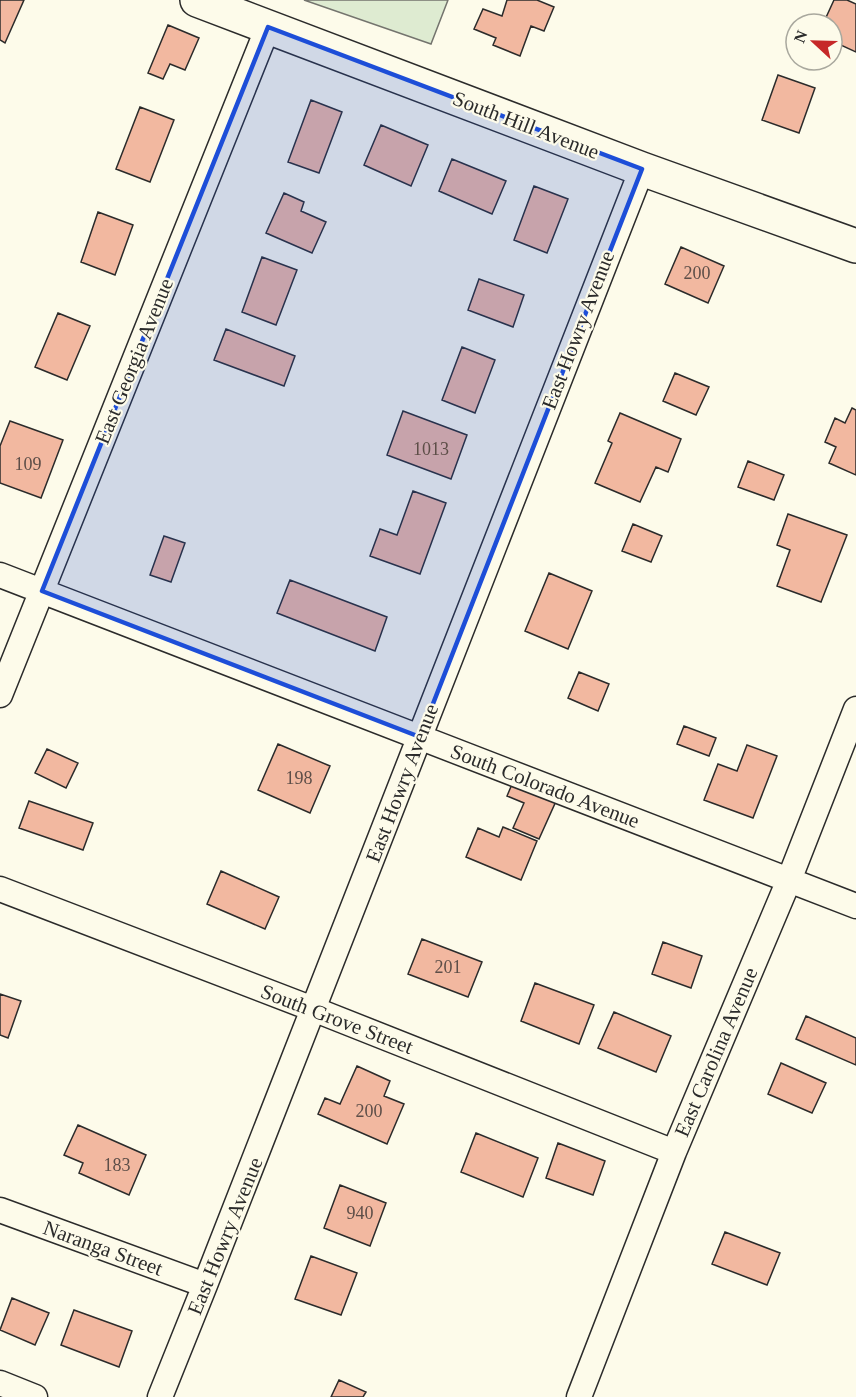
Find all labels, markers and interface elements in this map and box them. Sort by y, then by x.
north arrow [784,12,844,72]
text: N [791,28,811,45]
street label: South Hill Avenue [449,86,603,164]
street label: East Howry Avenue [537,247,619,413]
house number: 200 [684,263,711,283]
street label: East Georgia Avenue [90,275,178,447]
house number: 1013 [413,439,449,459]
house number: 109 [15,454,42,474]
street label: East Howry Avenue [361,700,443,866]
street label: South Colorado Avenue [447,739,643,833]
house number: 198 [286,768,313,788]
house number: 201 [435,957,462,977]
street label: East Carolina Avenue [669,964,763,1140]
street label: South Grove Street [258,979,417,1059]
house number: 200 [356,1101,383,1121]
street label: East Howry Avenue [182,1154,268,1318]
house number: 183 [104,1155,131,1175]
house number: 940 [347,1203,374,1223]
street label: Naranga Street [40,1215,166,1281]

